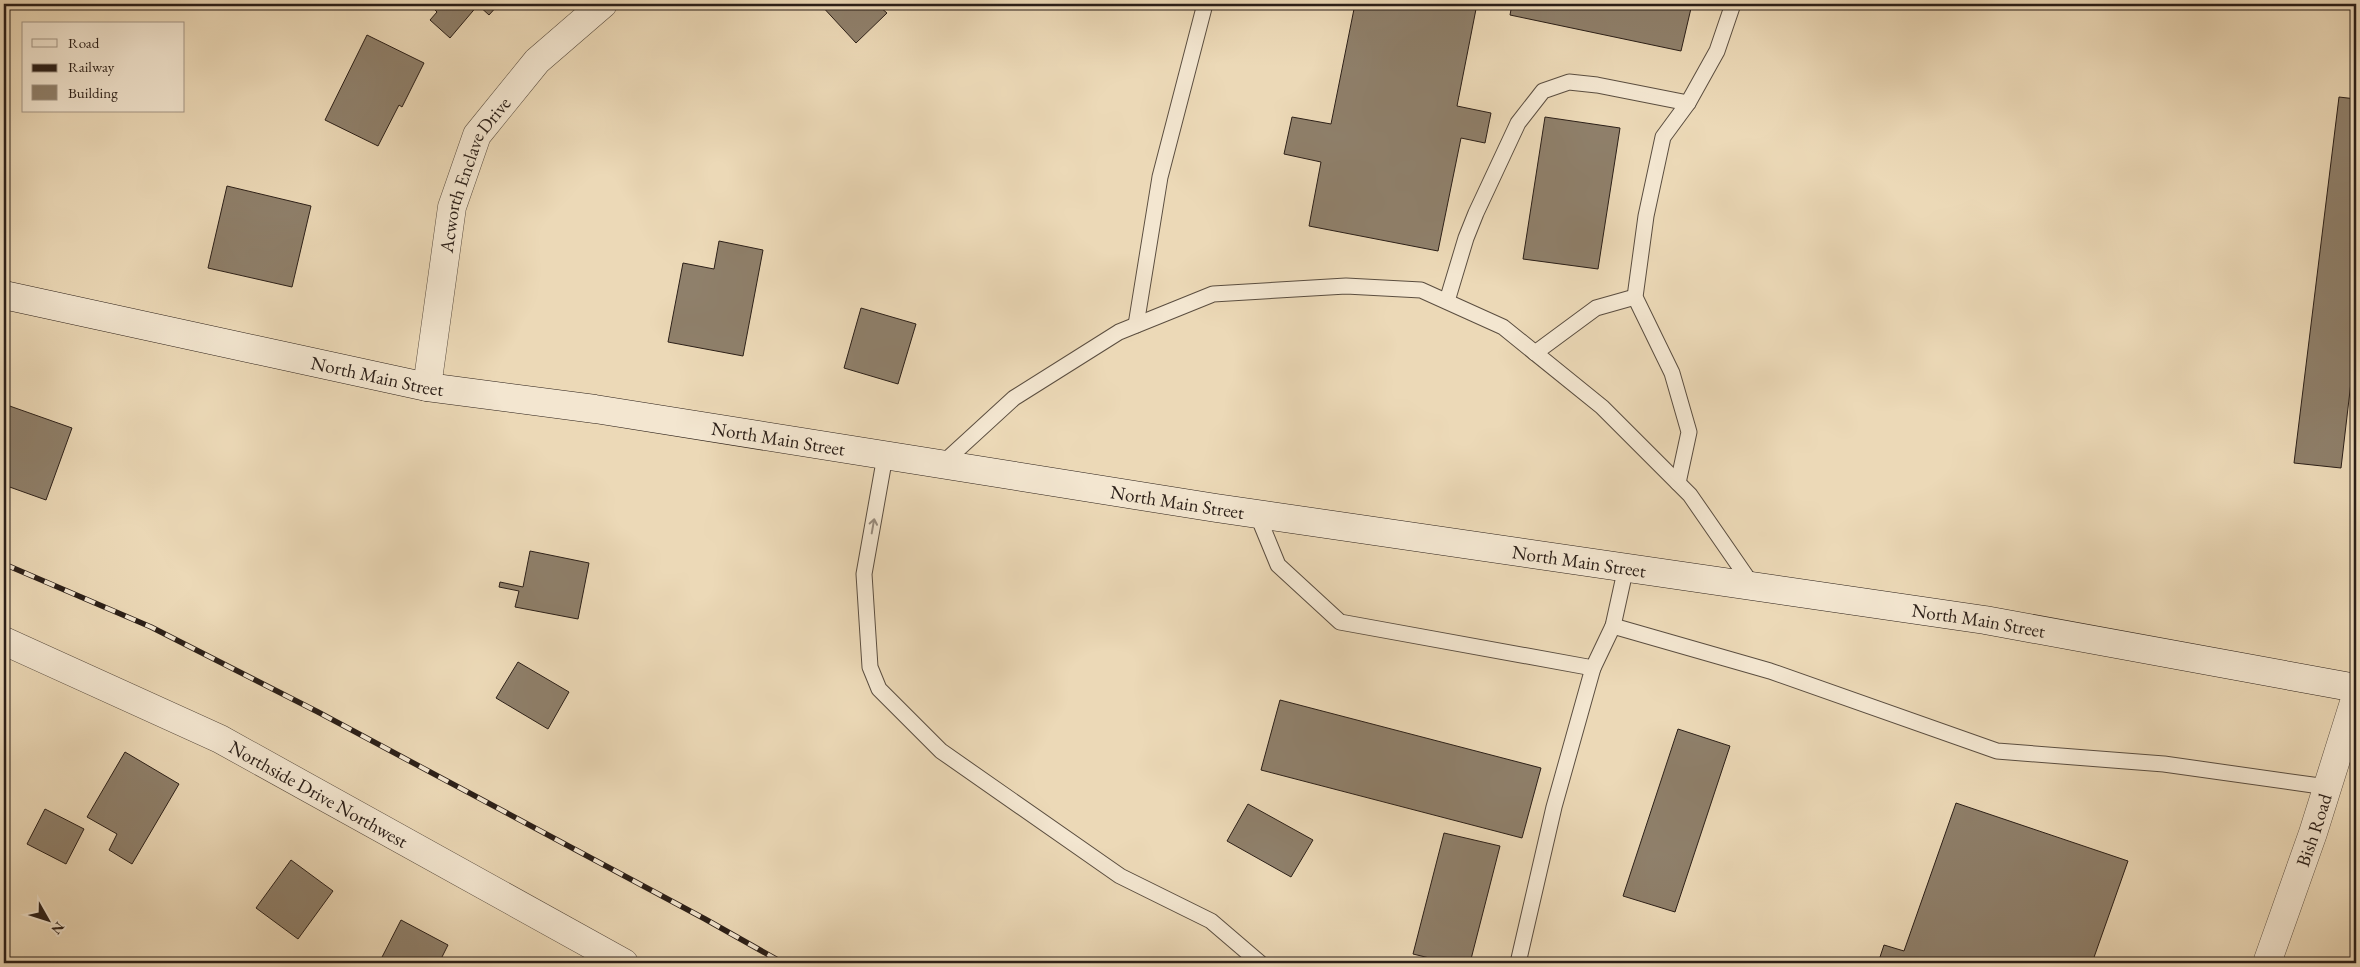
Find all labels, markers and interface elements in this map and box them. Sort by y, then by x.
legend [22,22,185,112]
text: Road [68,33,100,52]
text: Railway [68,57,115,76]
text: Building [68,83,118,102]
street label: Acworth Enclave Drive [433,91,516,255]
street label: North Main Street [309,350,445,402]
street label: North Main Street [710,415,847,461]
street label: North Main Street [1109,479,1246,524]
one-way arrow [868,518,878,534]
street label: North Main Street [1510,539,1648,583]
street label: North Main Street [1910,597,2048,643]
street label: Northside Drive Northwest [225,734,413,853]
street label: Bish Road [2290,790,2337,870]
north arrow [22,894,72,944]
text: N [47,918,69,939]

